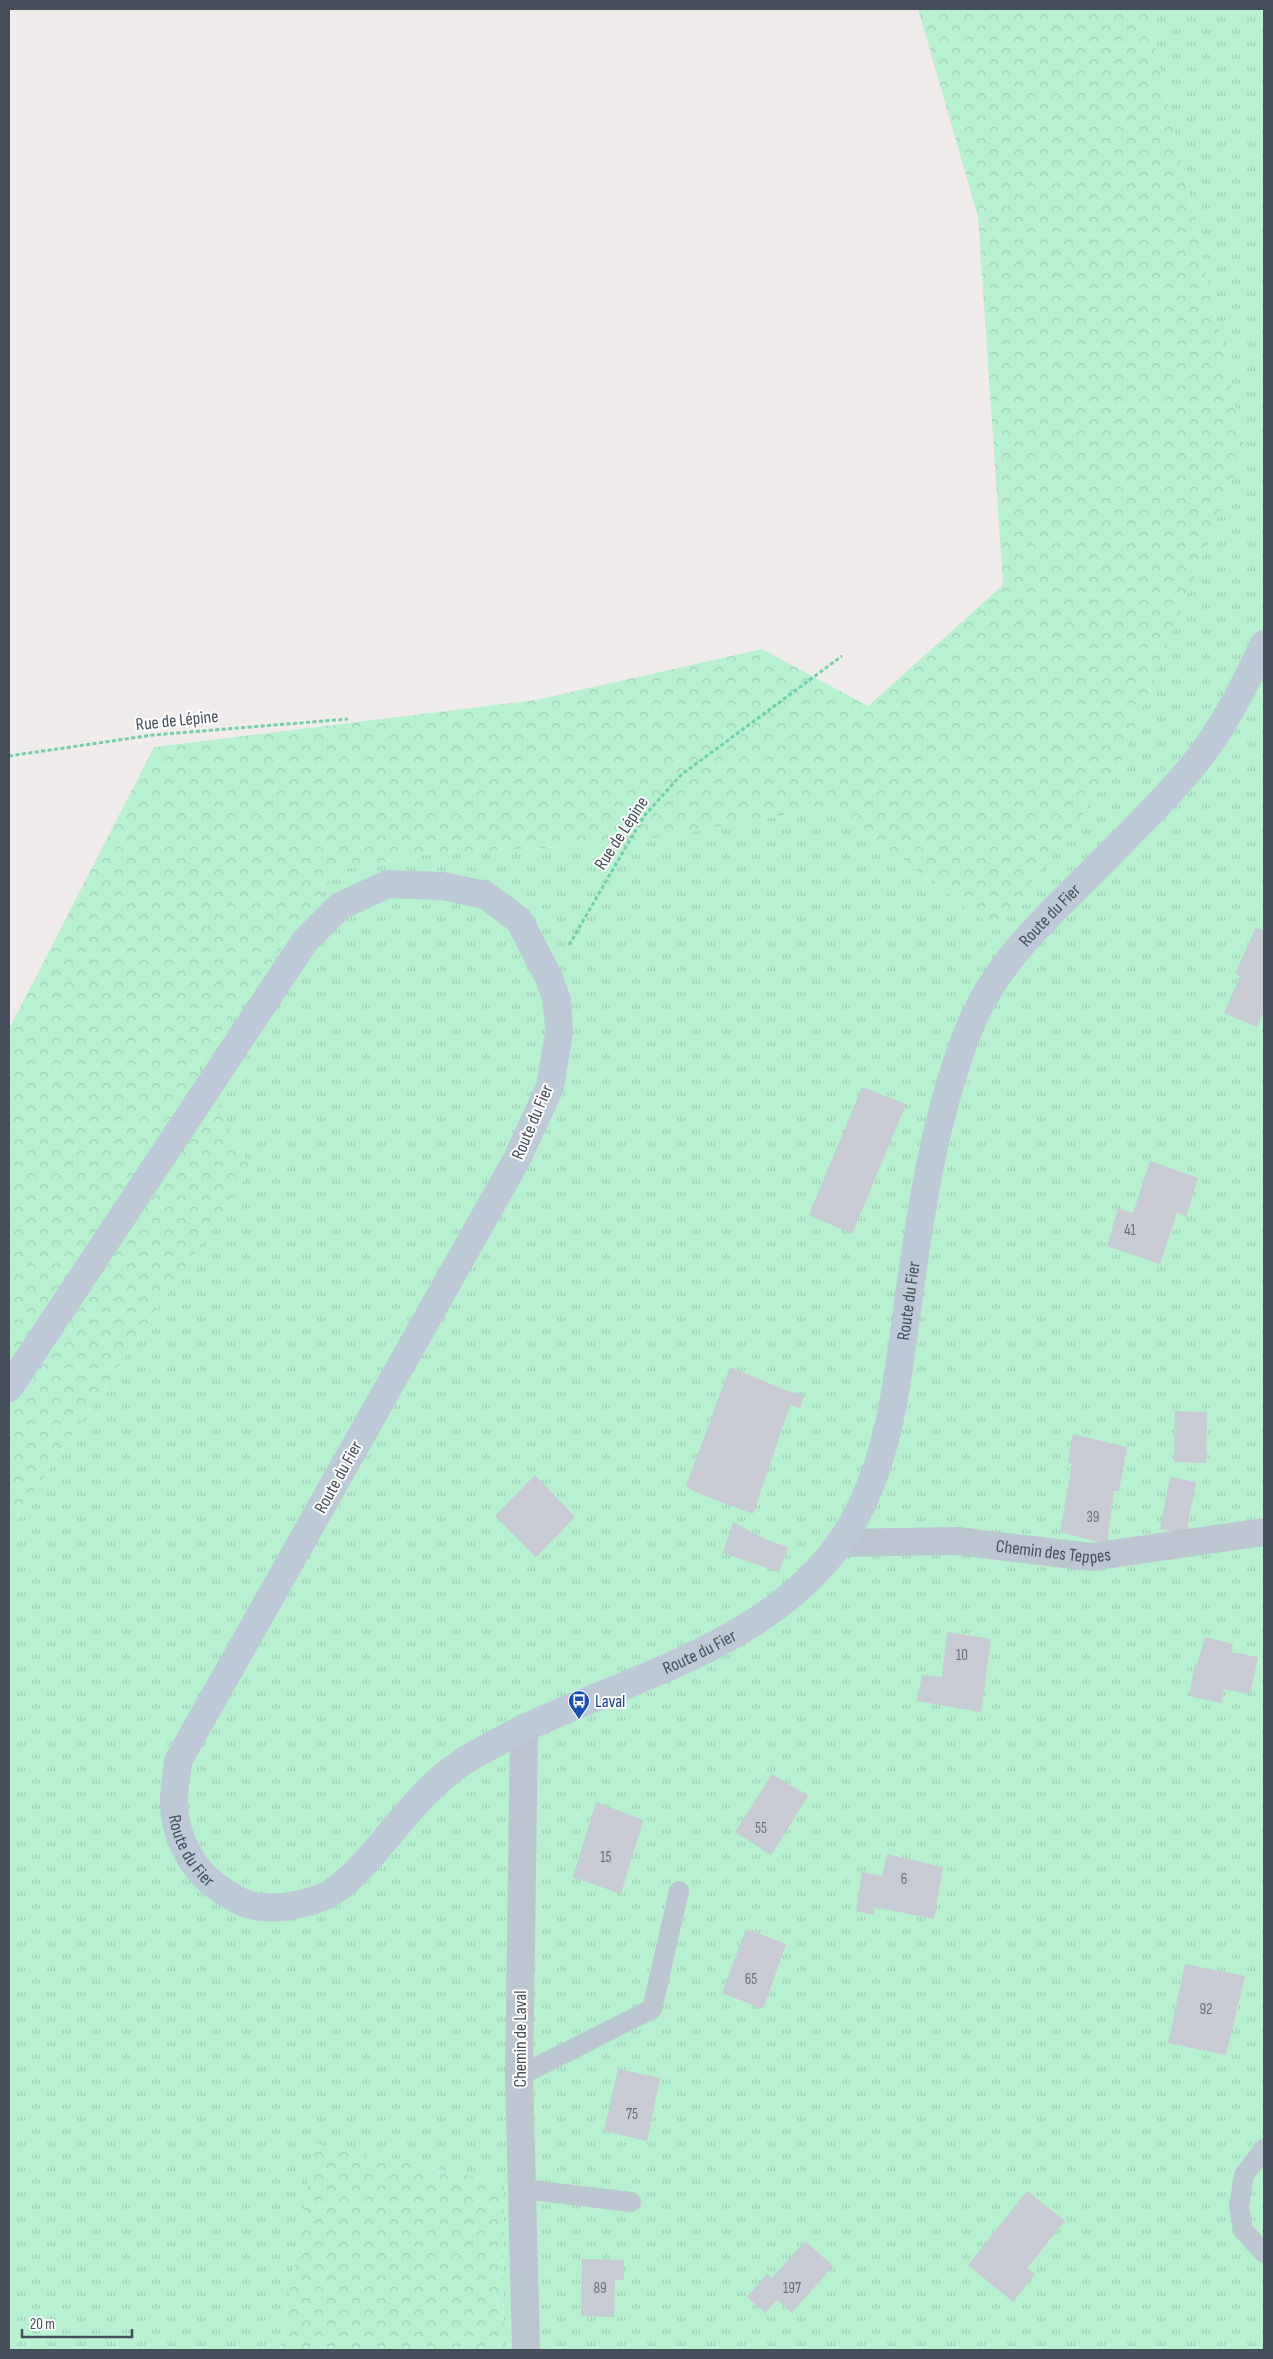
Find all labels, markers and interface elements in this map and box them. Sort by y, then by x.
street label: Rue de Lépine [135,706,219,735]
street label: Rue de Lépine [590,793,653,874]
street label: Route du Fier [1015,880,1085,951]
street label: Route du Fier [507,1082,558,1163]
house number: 41 [1124,1221,1137,1240]
street label: Route du Fier [893,1260,925,1342]
street label: Route du Fier [310,1437,367,1517]
house number: 39 [1087,1508,1099,1527]
street label: Chemin des Teppes [995,1536,1112,1568]
street label: Route du Fier [660,1625,740,1679]
house number: 10 [956,1646,968,1665]
bus stop icon: Laval [567,1689,591,1720]
place label: Laval [595,1691,625,1712]
street label: Route du Fier [164,1813,219,1892]
house number: 55 [755,1819,767,1838]
house number: 15 [600,1848,612,1867]
house number: 6 [901,1870,907,1889]
house number: 65 [745,1970,757,1989]
street label: Chemin de Laval [510,1990,531,2088]
house number: 92 [1200,2000,1212,2019]
house number: 75 [626,2105,638,2124]
house number: 89 [593,2279,607,2298]
house number: 197 [783,2279,801,2298]
scale bar [22,2306,132,2338]
text: 20 m [30,2315,55,2334]

